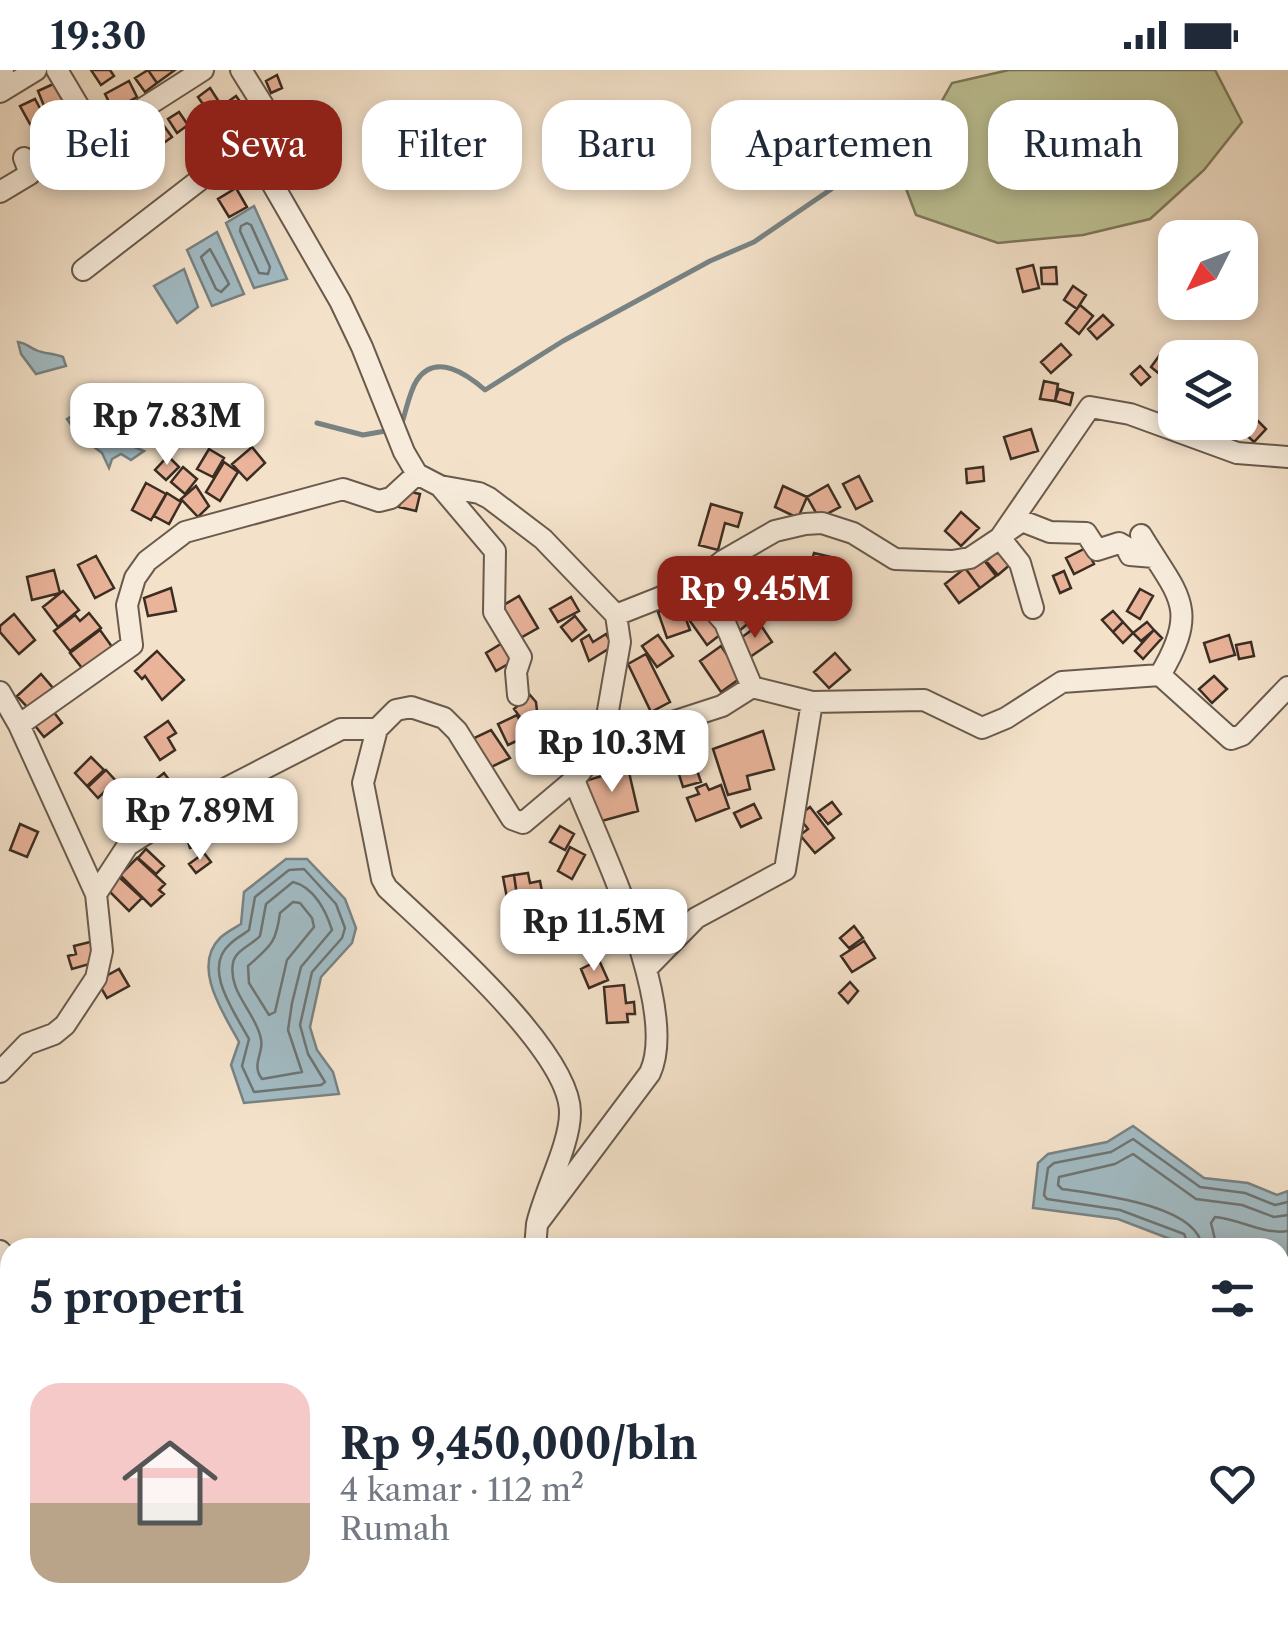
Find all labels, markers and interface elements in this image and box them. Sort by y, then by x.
text: 19:30 [50,12,147,59]
chip: Beli [30,100,165,190]
chip: Sewa [185,100,342,190]
chip: Filter [362,100,522,190]
chip: Baru [542,100,691,190]
chip: Apartemen [711,100,968,190]
chip: Rumah [988,100,1178,190]
north arrow [1158,220,1258,320]
map controls [1158,220,1258,440]
button: layers [1158,340,1258,440]
pin: Rp 7.83M [64,383,270,468]
text: Rp 7.83M [92,396,242,435]
pin: Rp 9.45M [652,556,858,641]
text: Rp 9.45M [679,569,831,608]
pin: Rp 10.3M [509,710,715,795]
text: Rp 10.3M [537,723,687,762]
pin: Rp 7.89M [97,778,303,863]
text: Rp 7.89M [125,791,275,830]
pin: Rp 11.5M [491,889,697,974]
text: Rp 11.5M [522,902,666,941]
icon: filters [1205,1271,1260,1326]
text: 5 properti [30,1272,244,1324]
text: Rp 9,450,000/bln [340,1418,697,1470]
icon: home [110,1423,230,1543]
icon: heart [1205,1456,1260,1511]
text: 4 kamar · 112 m² [340,1470,584,1509]
text: Rumah [340,1509,450,1548]

